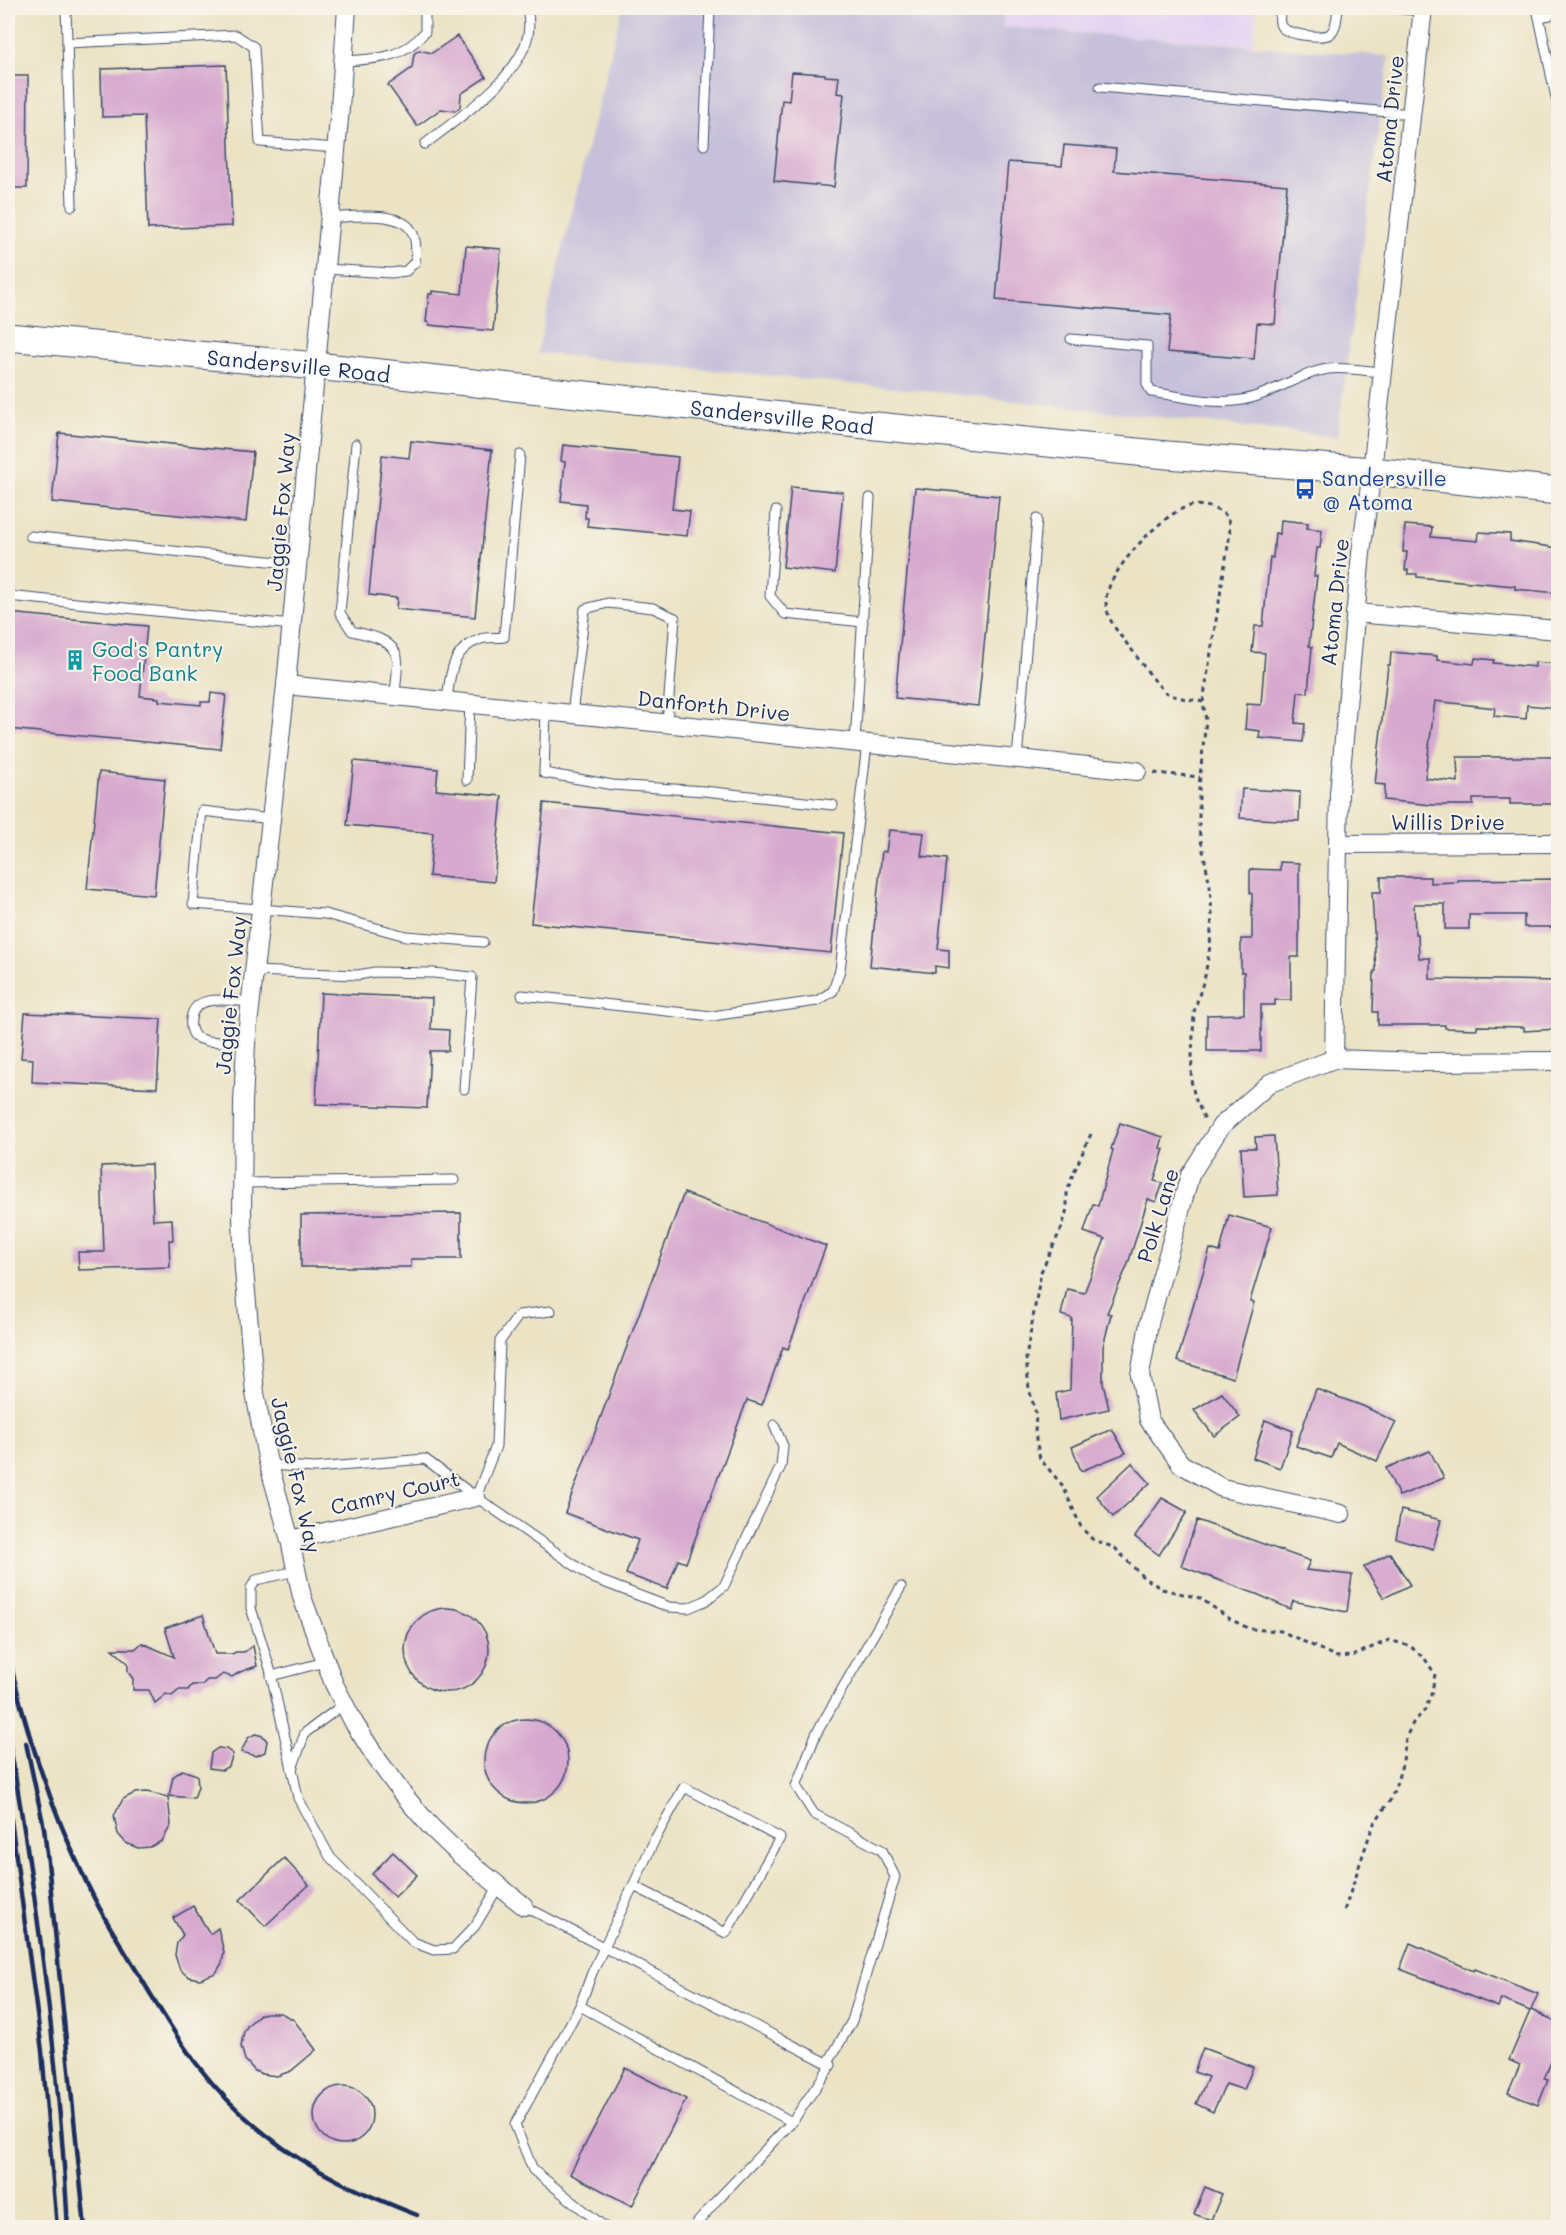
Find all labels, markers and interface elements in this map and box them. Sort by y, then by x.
street label: Atoma Drive [1369,54,1409,184]
street label: Sandersville Road [206,342,392,387]
street label: Sandersville Road [689,393,875,439]
street label: Jaggie Fox Way [260,432,300,592]
place label: Sandersville @ Atoma [1322,464,1447,515]
bus stop icon: Sandersville @ Atoma [1293,477,1317,501]
street label: Atoma Drive [1314,537,1354,667]
place label: God's Pantry Food Bank [92,635,223,686]
building icon: God's Pantry Food Bank [63,648,87,672]
street label: Danforth Drive [636,684,792,726]
street label: Willis Drive [1391,808,1505,835]
street label: Jaggie Fox Way [208,914,252,1076]
street label: Polk Lane [1130,1165,1184,1265]
street label: Jaggie Fox Way [266,1394,328,1556]
street label: Camry Court [328,1464,462,1520]

